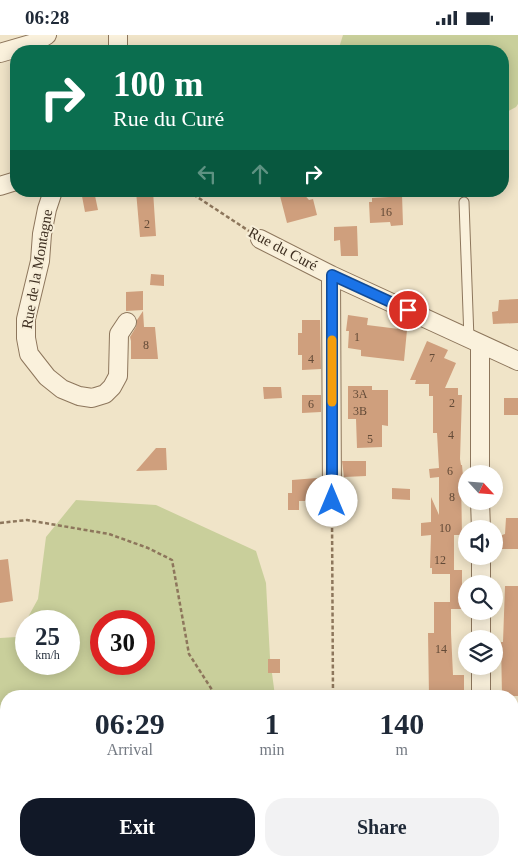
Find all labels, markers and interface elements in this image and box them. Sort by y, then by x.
text: 06:28 [25,7,69,28]
icon: right [30,65,95,130]
text: 100 m [113,65,203,104]
text: Rue du Curé [113,106,224,131]
icon: left [193,160,221,188]
icon: ahead [246,160,274,188]
icon: right [299,160,327,188]
house number: 16 [380,205,392,219]
street label: Rue de la Montagne [19,208,55,330]
house number: 2 [144,217,150,231]
street label: Rue du Curé [246,224,321,274]
pin [387,289,429,331]
icon: arrive [394,296,422,324]
house number: 1 [354,330,360,344]
house number: 8 [143,338,149,352]
house number: 7 [429,351,435,365]
house number: 4 [308,352,314,366]
house number: 3A [353,387,368,401]
house number: 2 [449,396,455,410]
house number: 6 [308,397,314,411]
house number: 3B [353,404,367,418]
house number: 4 [448,428,454,442]
house number: 5 [367,432,373,446]
house number: 6 [447,464,453,478]
north arrow [458,465,502,510]
map controls [458,465,503,675]
position arrow [305,474,357,526]
house number: 8 [449,490,455,504]
button: sound [458,520,503,565]
house number: 10 [439,521,451,535]
house number: 12 [434,553,446,567]
button: search [458,575,503,620]
speed limit sign: 30 [90,610,155,675]
text: 25 [35,623,60,650]
button: layers [458,630,503,675]
house number: 14 [435,642,447,656]
text: km/h [35,648,60,662]
text: 06:29 [95,707,165,740]
text: 1 [264,707,279,740]
text: 140 [379,707,424,740]
text: Arrival [107,741,153,758]
text: min [260,741,284,758]
text: m [395,741,408,758]
button: Exit [20,798,255,856]
button: Share [265,798,499,856]

